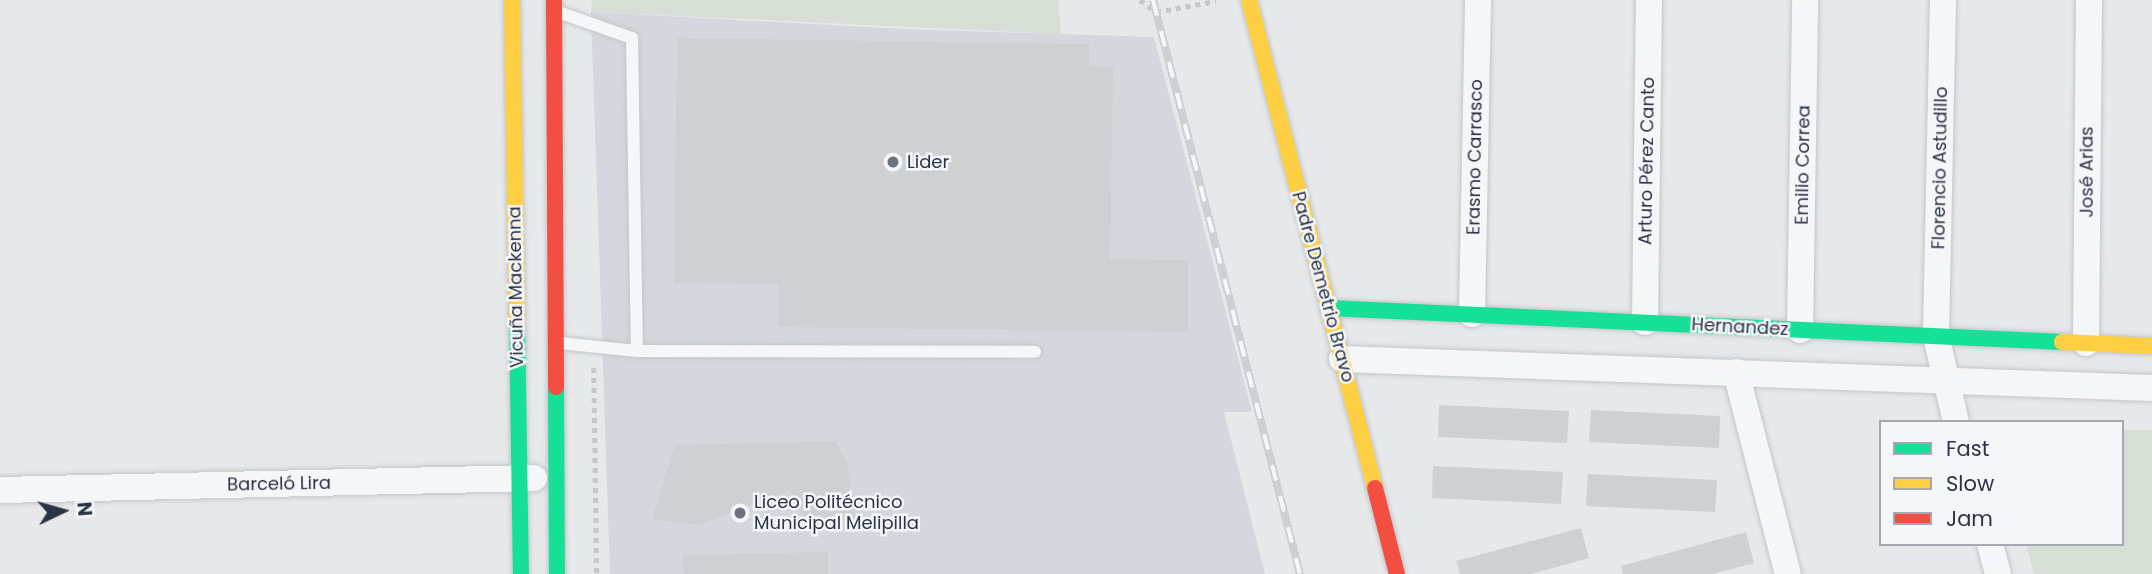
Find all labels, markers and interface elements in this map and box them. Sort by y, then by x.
street label: Arturo Pérez Canto [1635,77,1659,245]
street label: Erasmo Carrasco [1463,79,1487,235]
street label: Florencio Astudillo [1928,86,1952,250]
street label: Emilio Correa [1791,105,1815,225]
street label: José Arias [2076,126,2098,218]
place label: Lider [907,151,949,173]
marker: Lider [885,154,901,170]
street label: Padre Demetrio Bravo [1287,189,1359,385]
street label: Vicuña Mackenna [504,206,528,368]
street label: Hernandez [1691,314,1789,340]
legend [1879,420,2124,546]
text: Fast [1946,434,1989,463]
text: Slow [1946,469,1994,498]
street label: Barceló Lira [227,472,331,496]
north arrow [28,476,98,546]
place label: Liceo Politécnico Municipal Melipilla [754,492,919,534]
text: N [70,501,98,517]
text: Jam [1946,504,1993,533]
marker: Liceo Politécnico Municipal Melipilla [732,505,748,521]

